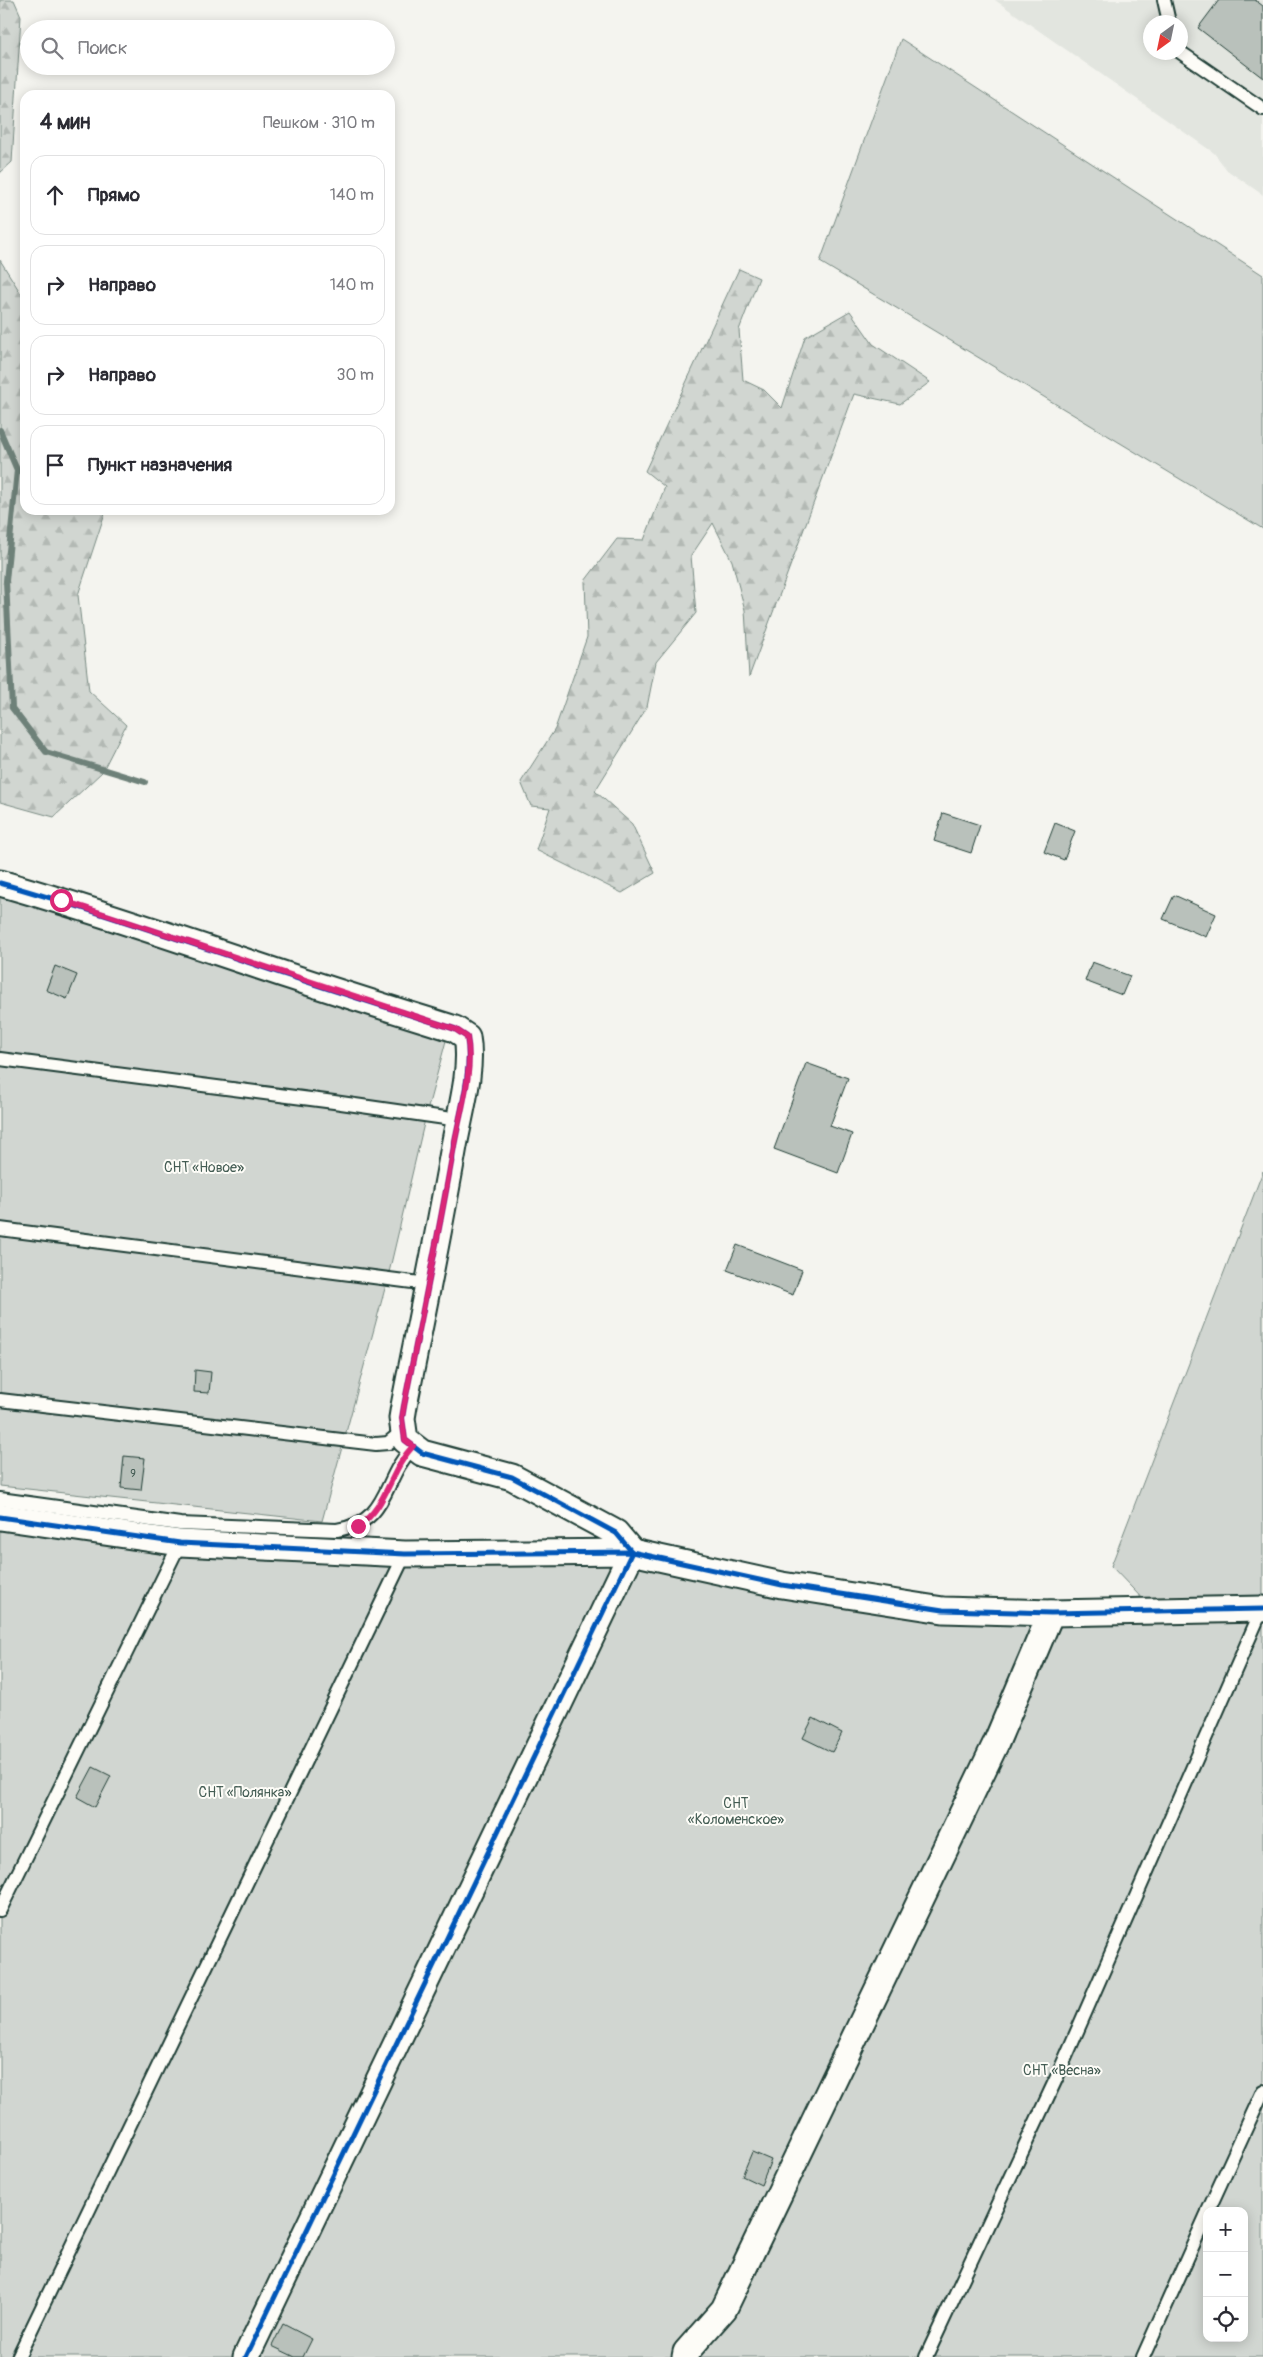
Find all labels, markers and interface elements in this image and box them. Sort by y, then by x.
north arrow [1143,15,1188,60]
search box [20,20,395,75]
icon: search [38,34,66,62]
text: Поиск [78,36,128,60]
text: 4 мин [40,109,90,136]
text: Пешком · 310 m [263,113,375,133]
icon: ahead [41,181,69,209]
text: Прямо [88,183,140,207]
text: 140 m [330,185,374,205]
icon: right [41,271,69,299]
text: Направо [88,273,156,297]
text: 140 m [330,275,374,295]
icon: right [41,361,69,389]
text: Направо [88,363,156,387]
text: 30 m [336,365,374,385]
icon: arrive [41,451,69,479]
text: Пункт назначения [88,453,232,477]
route start [50,889,73,912]
park label: СНТ «Новое» [164,1159,244,1176]
house number: 9 [130,1467,136,1480]
route end [347,1515,370,1538]
park label: СНТ «Полянка» [199,1784,291,1801]
park label: СНТ «Коломенское» [688,1795,784,1828]
park label: СНТ «Весна» [1023,2062,1101,2079]
map controls [1203,2207,1248,2342]
button: + [1203,2207,1248,2252]
button: − [1203,2252,1248,2297]
button: locate [1203,2297,1248,2342]

